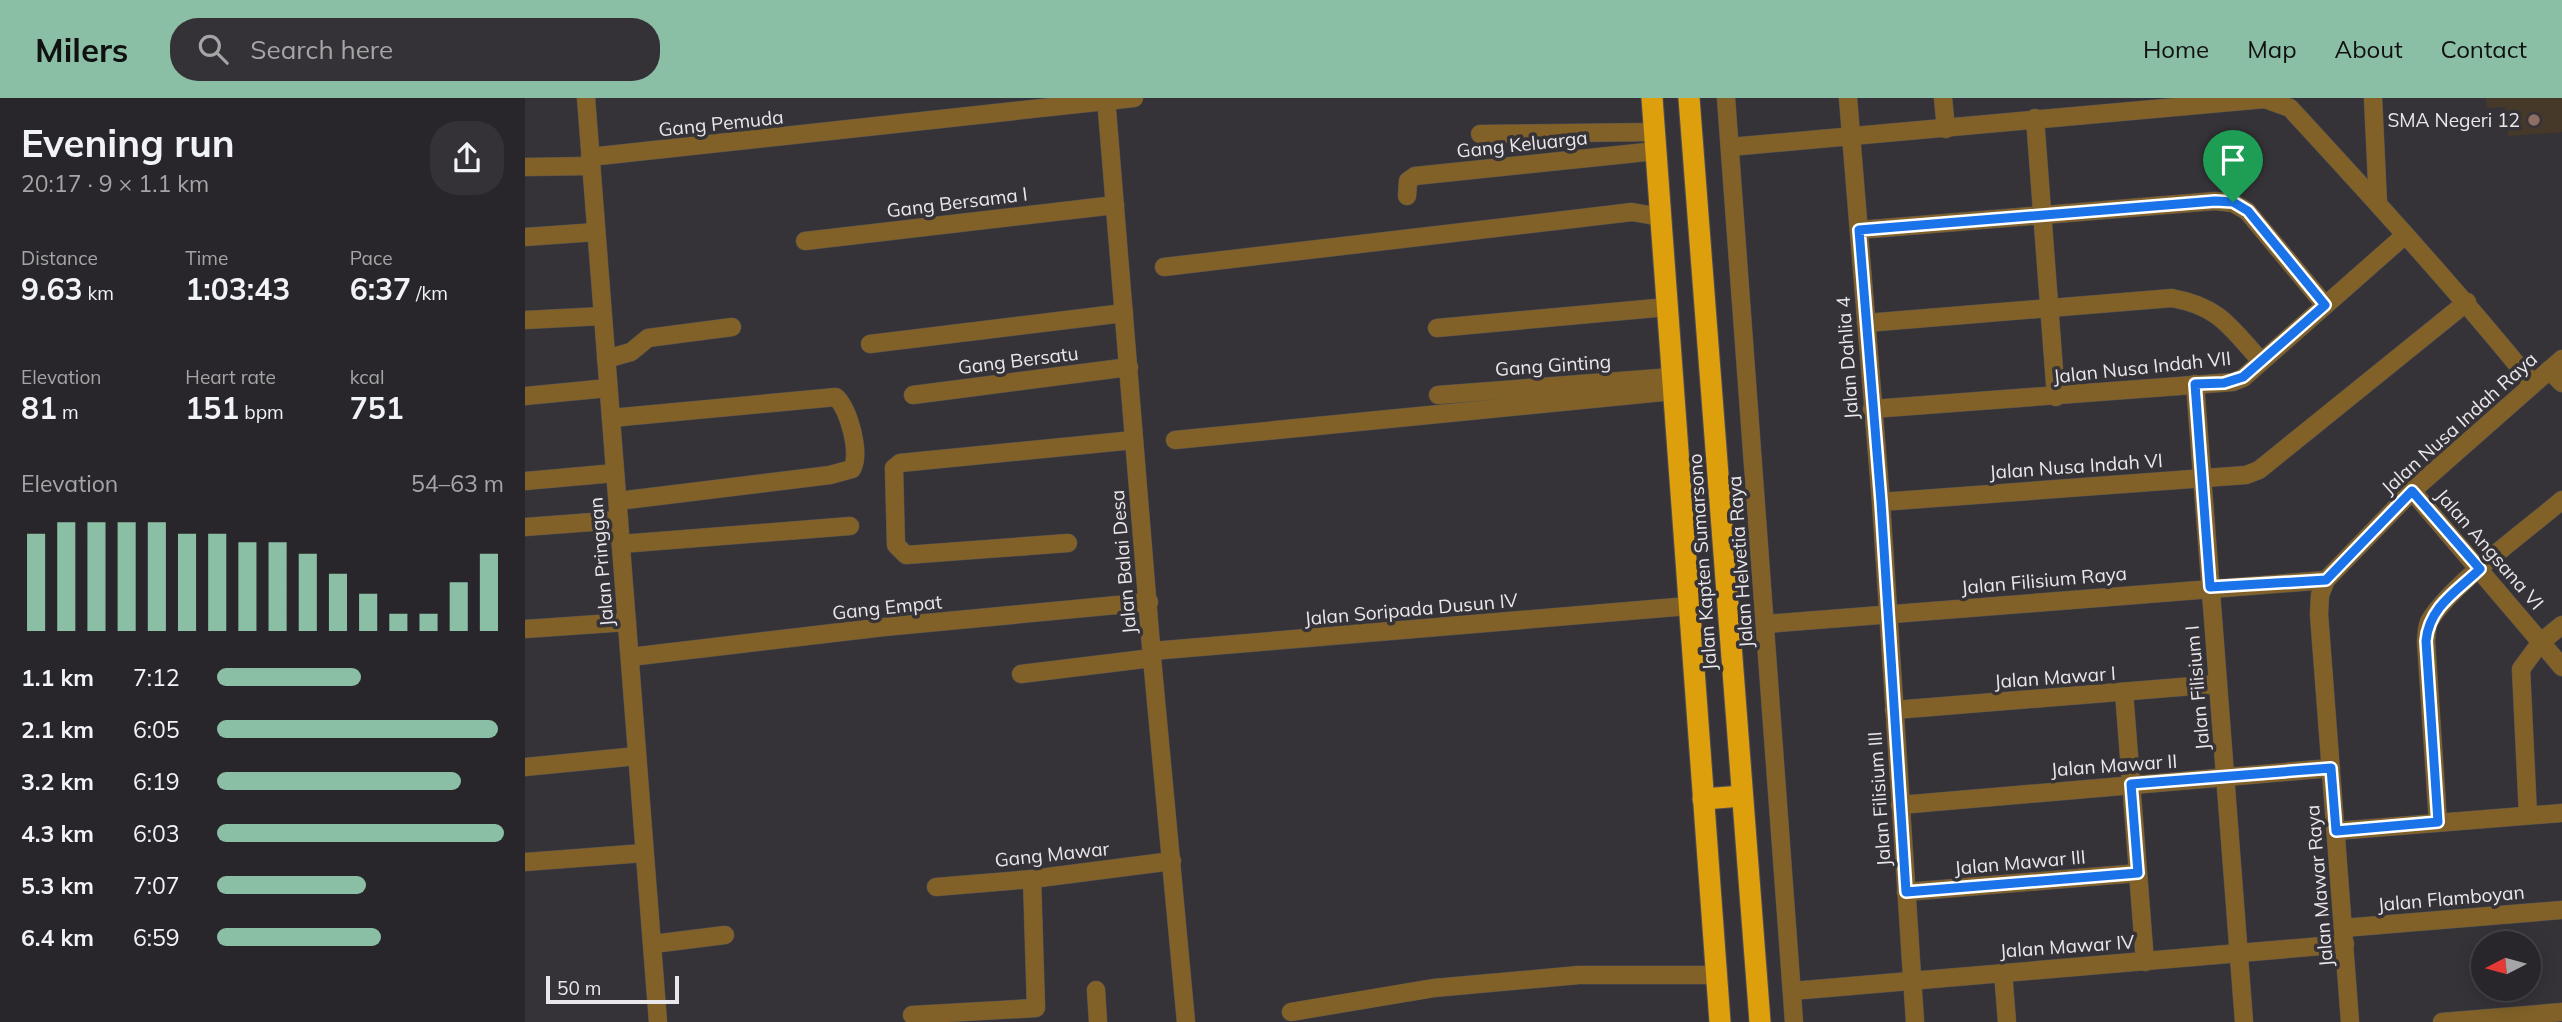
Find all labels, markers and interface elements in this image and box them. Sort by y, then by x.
search box [170,18,660,81]
text: Milers [35,29,128,70]
icon: search [194,30,232,68]
text: Search here [250,33,393,66]
text: Home [2143,34,2209,64]
text: Map [2247,34,2297,64]
text: About [2335,34,2403,64]
text: Contact [2441,34,2527,64]
street label: Gang Pemuda [657,105,785,141]
place label: SMA Negeri 12 [2387,108,2520,132]
marker: SMA Negeri 12 [2526,112,2542,128]
text: Evening run [21,119,235,167]
button: share [430,121,504,195]
street label: Gang Keluarga [1455,125,1589,163]
pin [2203,130,2263,202]
icon: arrive [2214,141,2252,179]
text: 20:17 · 9 × 1.1 km [21,169,209,198]
street label: Gang Bersama I [885,181,1029,223]
text: Distance [21,246,98,270]
text: Time [185,246,228,270]
text: Pace [350,246,393,270]
text: 9.63 [21,270,82,308]
text: 1:03:43 [185,270,290,308]
text: 6:37 [350,270,411,308]
text: km [82,281,114,305]
text: /km [411,281,448,305]
street label: Jalan Dahlia 4 [1831,296,1863,420]
street label: Gang Bersatu [956,341,1080,379]
street label: Jalan Nusa Indah VII [2052,346,2232,388]
street label: Jalan Nusa Indah Raya [2376,347,2542,499]
street label: Gang Ginting [1494,349,1612,381]
text: Elevation [21,365,101,389]
text: Heart rate [185,365,276,389]
text: kcal [350,365,384,389]
text: 81 [21,389,57,427]
text: 151 [185,389,239,427]
text: 751 [350,389,404,427]
text: m [57,400,79,424]
text: bpm [239,400,284,424]
street label: Jalan Nusa Indah VI [1988,448,2164,484]
street label: Jalan Kapten Sumarsono [1682,453,1722,671]
text: Elevation [21,469,118,498]
text: 54–63 m [411,469,504,498]
street label: Jalan Helvetia Raya [1722,475,1758,649]
street label: Jalan Angsana VI [2431,483,2549,615]
street label: Jalan Balai Desa [1105,489,1141,635]
street label: Jalan Pringgan [583,496,619,628]
street label: Jalan Filisium Raya [1960,561,2128,599]
street label: Jalan Soripada Dusun IV [1303,588,1519,630]
street label: Gang Empat [831,589,943,625]
street label: Jalan Filisium I [2180,624,2214,752]
street label: Jalan Mawar I [1993,661,2117,693]
text: 1.1 km [21,663,94,692]
text: 7:12 [133,663,180,692]
text: 2.1 km [21,715,94,744]
text: 6:05 [133,715,180,744]
street label: Jalan Filisium III [1862,731,1896,867]
street label: Jalan Mawar II [2050,749,2178,781]
text: 3.2 km [21,767,94,796]
text: 6:19 [133,767,180,796]
street label: Jalan Mawar Raya [2300,804,2338,968]
text: 4.3 km [21,819,94,848]
text: 6:03 [133,819,180,848]
street label: Gang Mawar [994,836,1111,872]
street label: Jalan Mawar III [1953,844,2087,880]
text: 5.3 km [21,871,94,900]
text: 7:07 [133,871,180,900]
street label: Jalan Flamboyan [2376,880,2526,916]
text: 6.4 km [21,923,94,952]
text: 6:59 [133,923,180,952]
street label: Jalan Mawar IV [1999,929,2136,963]
north arrow [2471,931,2541,1001]
map controls [2471,931,2541,1001]
scale bar [546,973,679,1005]
text: 50 m [557,976,601,1000]

